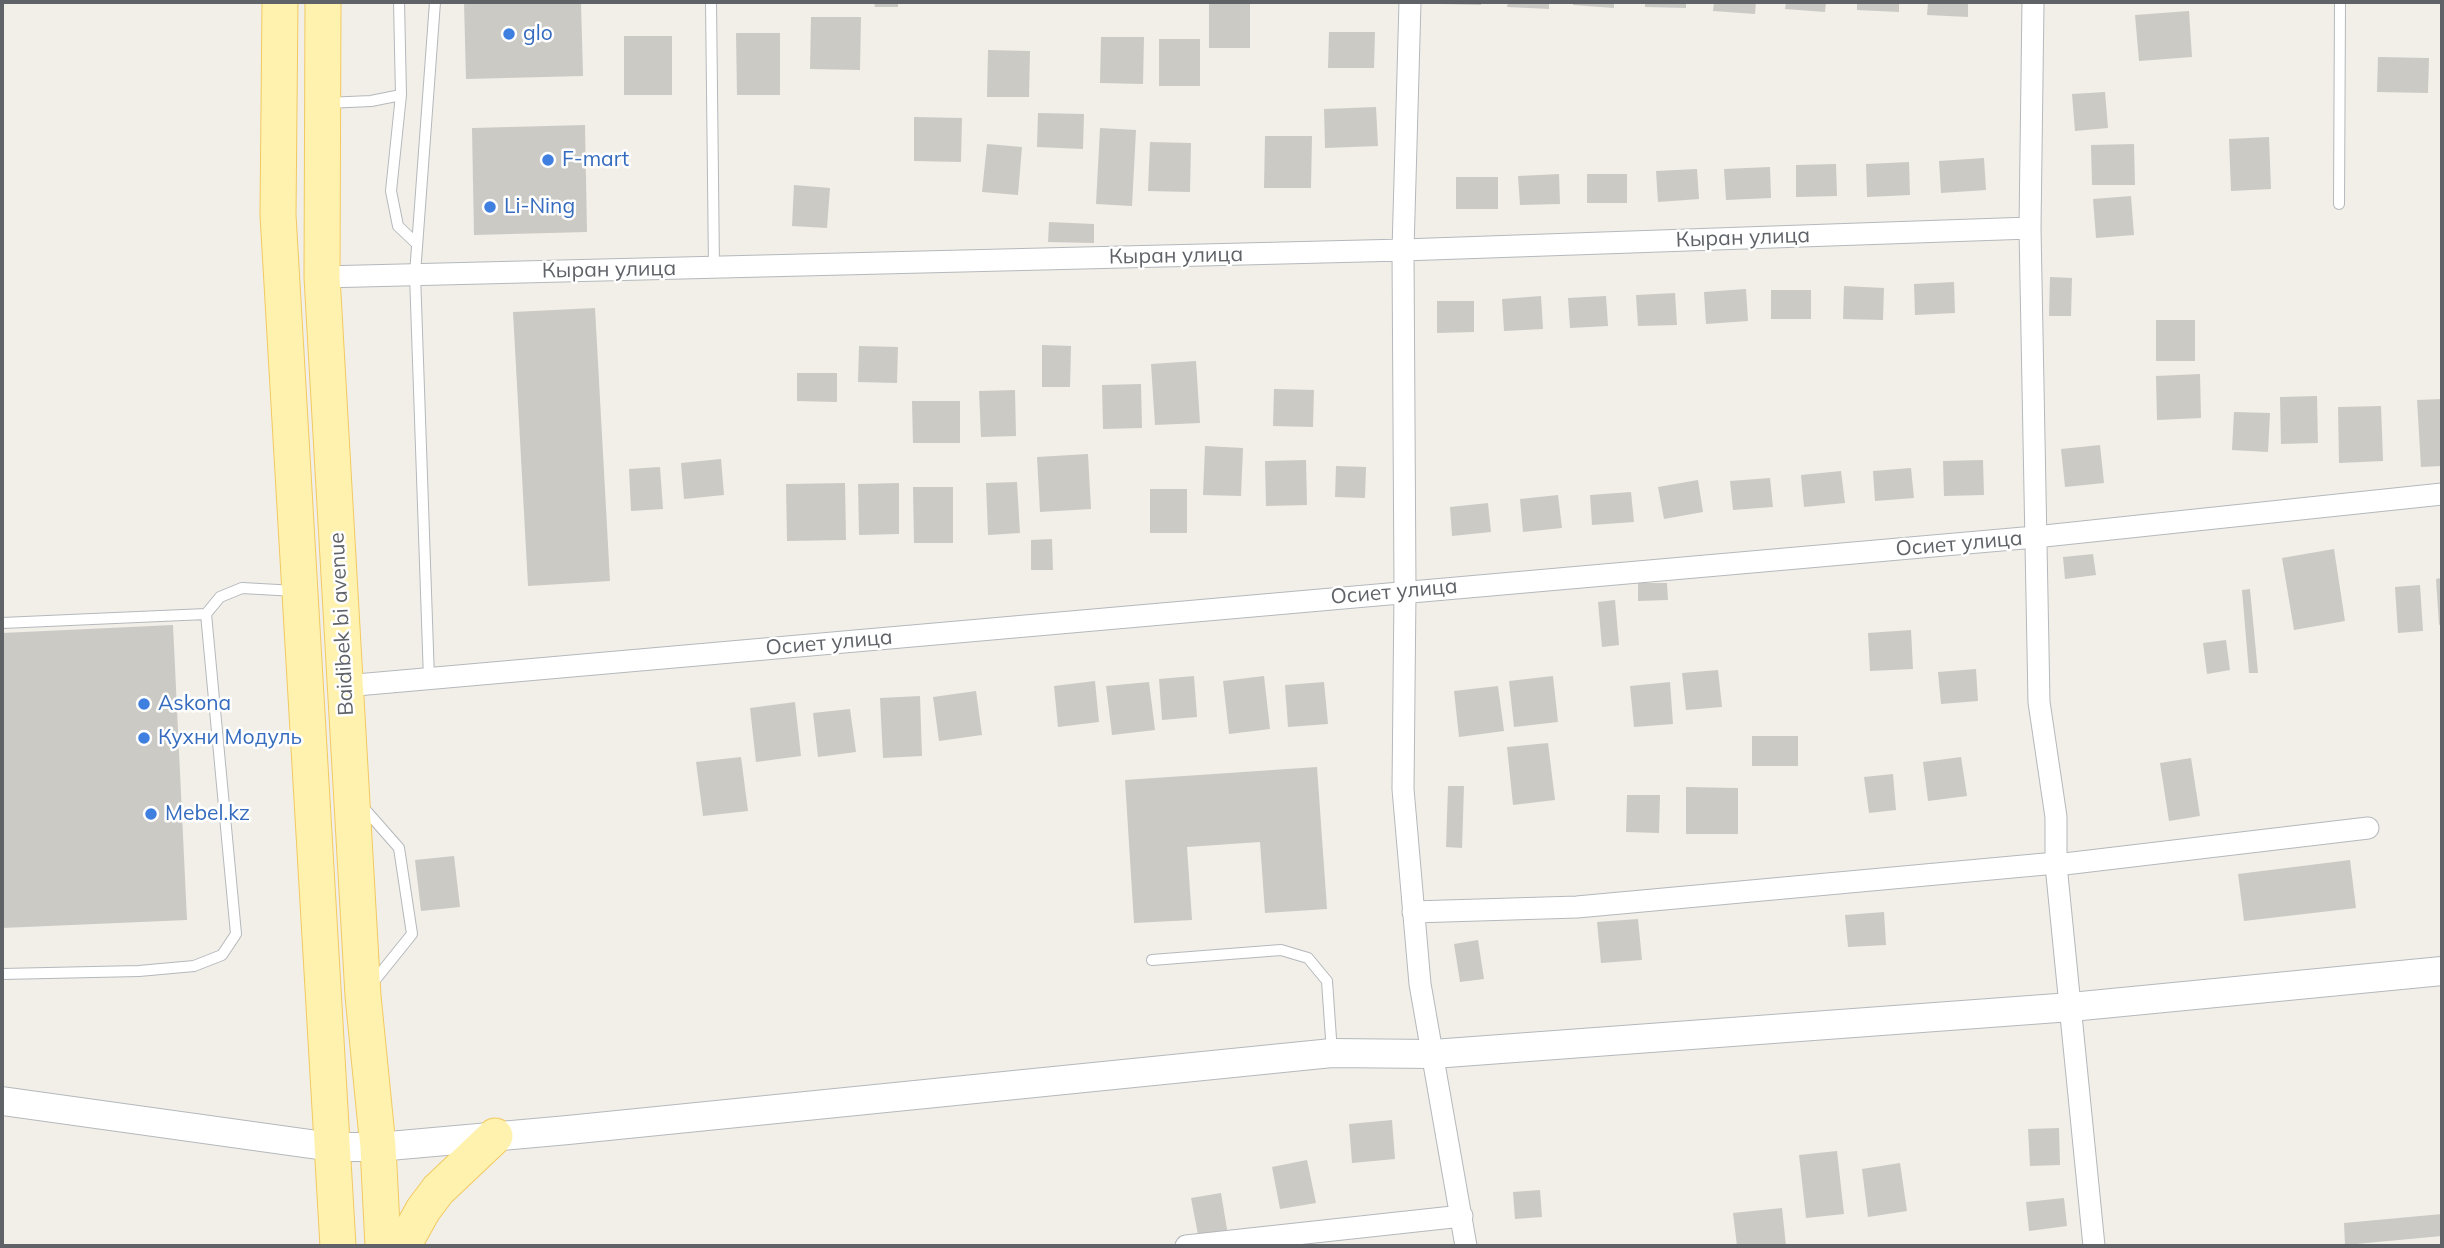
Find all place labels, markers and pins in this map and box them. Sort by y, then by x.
place label: glo [523,21,553,47]
marker: glo [501,26,517,42]
place label: F-mart [562,147,629,173]
marker: F-mart [540,152,556,168]
place label: Li-Ning [504,194,575,220]
marker: Li-Ning [482,199,498,215]
place label: Askona [158,691,231,717]
marker: Askona [136,696,152,712]
place label: Кухни Модуль [158,725,302,751]
marker: Кухни Модуль [136,730,152,746]
place label: Mebel.kz [165,801,250,827]
marker: Mebel.kz [143,806,159,822]

